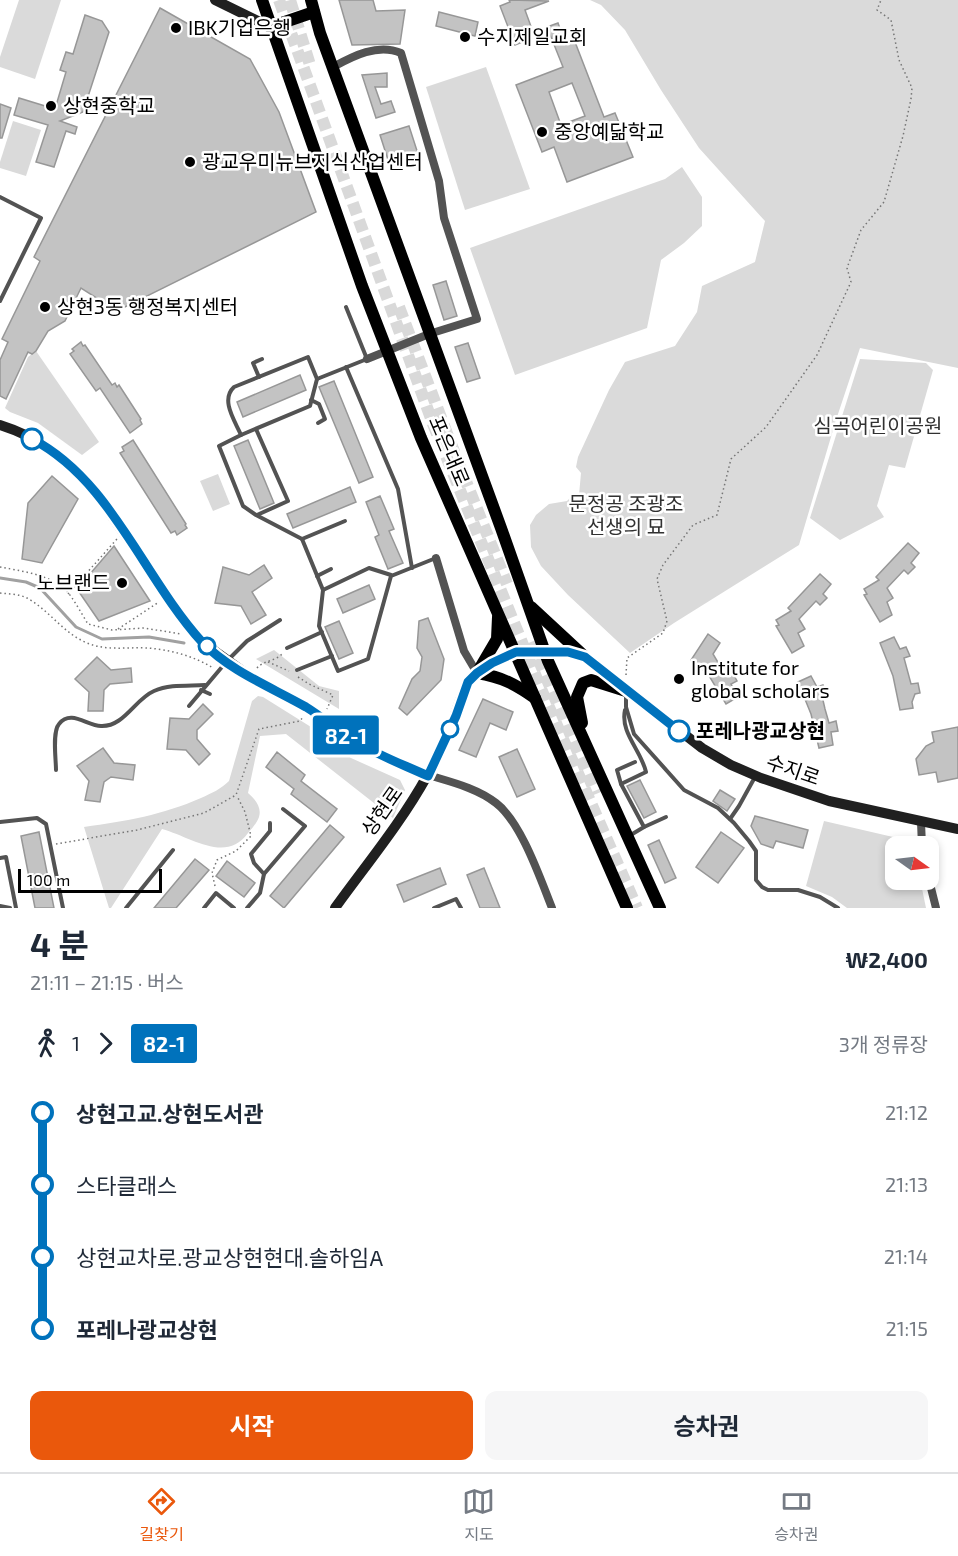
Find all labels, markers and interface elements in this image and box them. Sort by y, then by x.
place label: IBK기업은행 [188,15,291,39]
marker: IBK기업은행 [169,21,183,35]
place label: 수지제일교회 [477,24,587,48]
marker: 수지제일교회 [458,30,472,44]
place label: 상현중학교 [63,93,155,117]
marker: 상현중학교 [44,99,58,113]
place label: 중앙예닮학교 [554,119,664,143]
marker: 중앙예닮학교 [535,125,549,139]
place label: 광교우미뉴브지식산업센터 [202,149,423,173]
marker: 광교우미뉴브지식산업센터 [183,155,197,169]
place label: 상현3동 행정복지센터 [57,294,238,318]
marker: 상현3동 행정복지센터 [38,300,52,314]
street label: 포은대로 [424,412,475,489]
park label: 심곡어린이공원 [814,413,942,437]
unlabelled marker [21,428,43,450]
park label: 문정공 조광조 선생의 묘 [569,491,683,538]
place label: 노브랜드 [36,570,110,594]
marker: 노브랜드 [115,576,129,590]
unlabelled marker [198,637,216,655]
place label: Institute for global scholars [691,655,830,702]
marker: Institute for global scholars [672,672,686,686]
line badge: 82-1 [304,716,388,754]
place label: 포레나광교상현 [696,718,825,742]
unlabelled marker [441,720,459,738]
marker: 포레나광교상현 [668,720,690,742]
text: 82-1 [325,723,367,748]
street label: 수지로 [763,749,823,789]
street label: 상현로 [356,781,407,840]
north arrow [885,836,939,890]
map controls [885,836,939,890]
scale bar [18,866,162,893]
text: 100 m [27,870,70,889]
text: 4 분 [30,924,89,964]
text: ₩2,400 [846,946,928,972]
text: 21:11 – 21:15 · 버스 [30,970,184,994]
icon: walk [30,1027,63,1060]
icon: forward [89,1027,122,1060]
text: 1 [72,1031,80,1055]
text: 82-1 [143,1031,185,1056]
text: 3개 정류장 [839,1032,928,1056]
text: 상현고교.상현도서관 [76,1100,264,1126]
text: 21:12 [885,1100,928,1124]
text: 스타클래스 [76,1172,177,1198]
text: 21:13 [885,1172,928,1196]
text: 상현교차로.광교상현현대.솔하임A [76,1244,383,1270]
text: 21:14 [884,1244,928,1268]
text: 포레나광교상현 [76,1316,218,1342]
text: 21:15 [885,1316,928,1340]
button: 시작 [30,1391,473,1460]
button: 승차권 [485,1391,928,1460]
tab: 길찾기 [139,1485,184,1545]
tab: 지도 [462,1485,495,1545]
tab: 승차권 [774,1485,819,1545]

